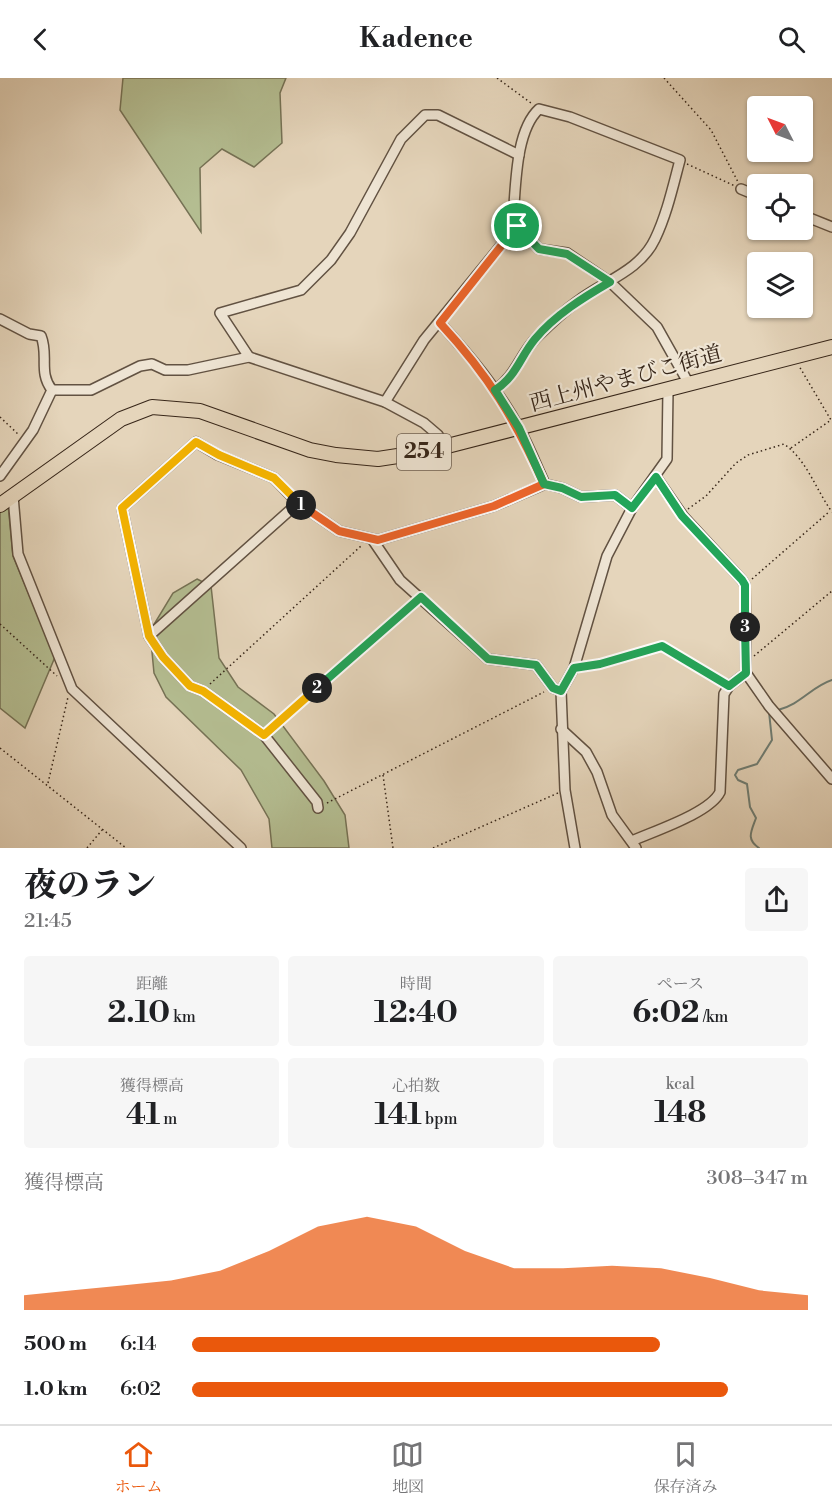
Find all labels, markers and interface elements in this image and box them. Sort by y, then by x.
text: Kadence [359,22,473,56]
icon: back [24,23,57,56]
icon: search [775,23,808,56]
north arrow [747,96,813,162]
map controls [747,96,813,318]
button: locate [747,174,813,240]
pin [491,200,542,251]
icon: arrive [500,209,533,242]
button: layers [747,252,813,318]
street label: 西上州やまびこ街道 [527,340,725,418]
road number: 254 [397,434,451,470]
pin: 1 [286,490,316,520]
text: 1 [297,495,305,515]
pin: 3 [730,612,760,642]
text: 3 [740,617,750,637]
pin: 2 [302,673,332,703]
text: 2 [312,678,322,698]
text: 夜のラン [24,866,156,907]
button: share [745,868,808,931]
text: 21:45 [24,909,72,934]
text: 距離 [136,974,168,994]
text: 時間 [400,974,432,994]
text: ペース [657,974,704,994]
text: 2.10 [108,994,170,1032]
text: 12:40 [374,994,458,1032]
text: 6:02 [632,994,700,1032]
text: km [170,1007,196,1027]
text: /km [700,1007,728,1027]
text: kcal [666,1074,695,1094]
text: 獲得標高 [120,1076,184,1096]
text: 心拍数 [392,1076,440,1096]
text: 148 [654,1094,706,1132]
text: 41 [126,1096,160,1134]
text: 141 [375,1096,422,1134]
text: m [160,1109,177,1129]
text: bpm [422,1109,457,1129]
text: 308–347 m [707,1166,808,1191]
text: 獲得標高 [24,1171,104,1196]
text: 500 m [24,1332,87,1357]
text: 6:14 [120,1332,156,1357]
text: 1.0 km [24,1377,88,1402]
text: 6:02 [120,1377,161,1402]
tab: ホーム [114,1438,163,1497]
tab: 地図 [391,1438,424,1497]
tab: 保存済み [653,1438,717,1497]

